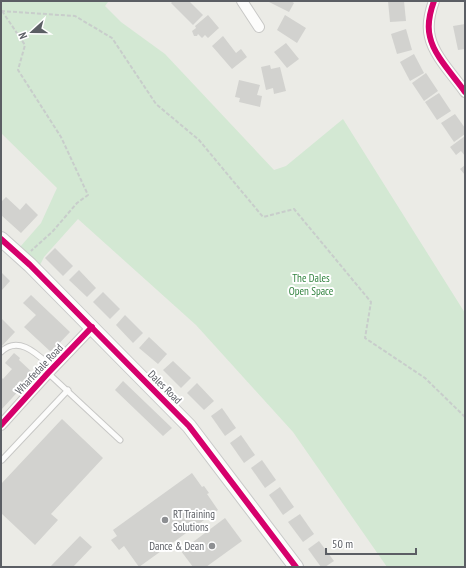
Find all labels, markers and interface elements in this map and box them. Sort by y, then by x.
north arrow [12,12,52,52]
text: N [15,30,30,41]
park label: The Dales Open Space [289,271,334,298]
street label: Wharfedale Road [12,341,66,397]
street label: Dales Road [145,367,185,407]
place label: RT Training Solutions [173,507,215,534]
marker: RT Training Solutions [160,515,170,525]
scale bar [326,530,416,556]
text: 50 m [332,536,353,551]
place label: Dance & Dean [149,539,204,553]
marker: Dance & Dean [207,541,217,551]

